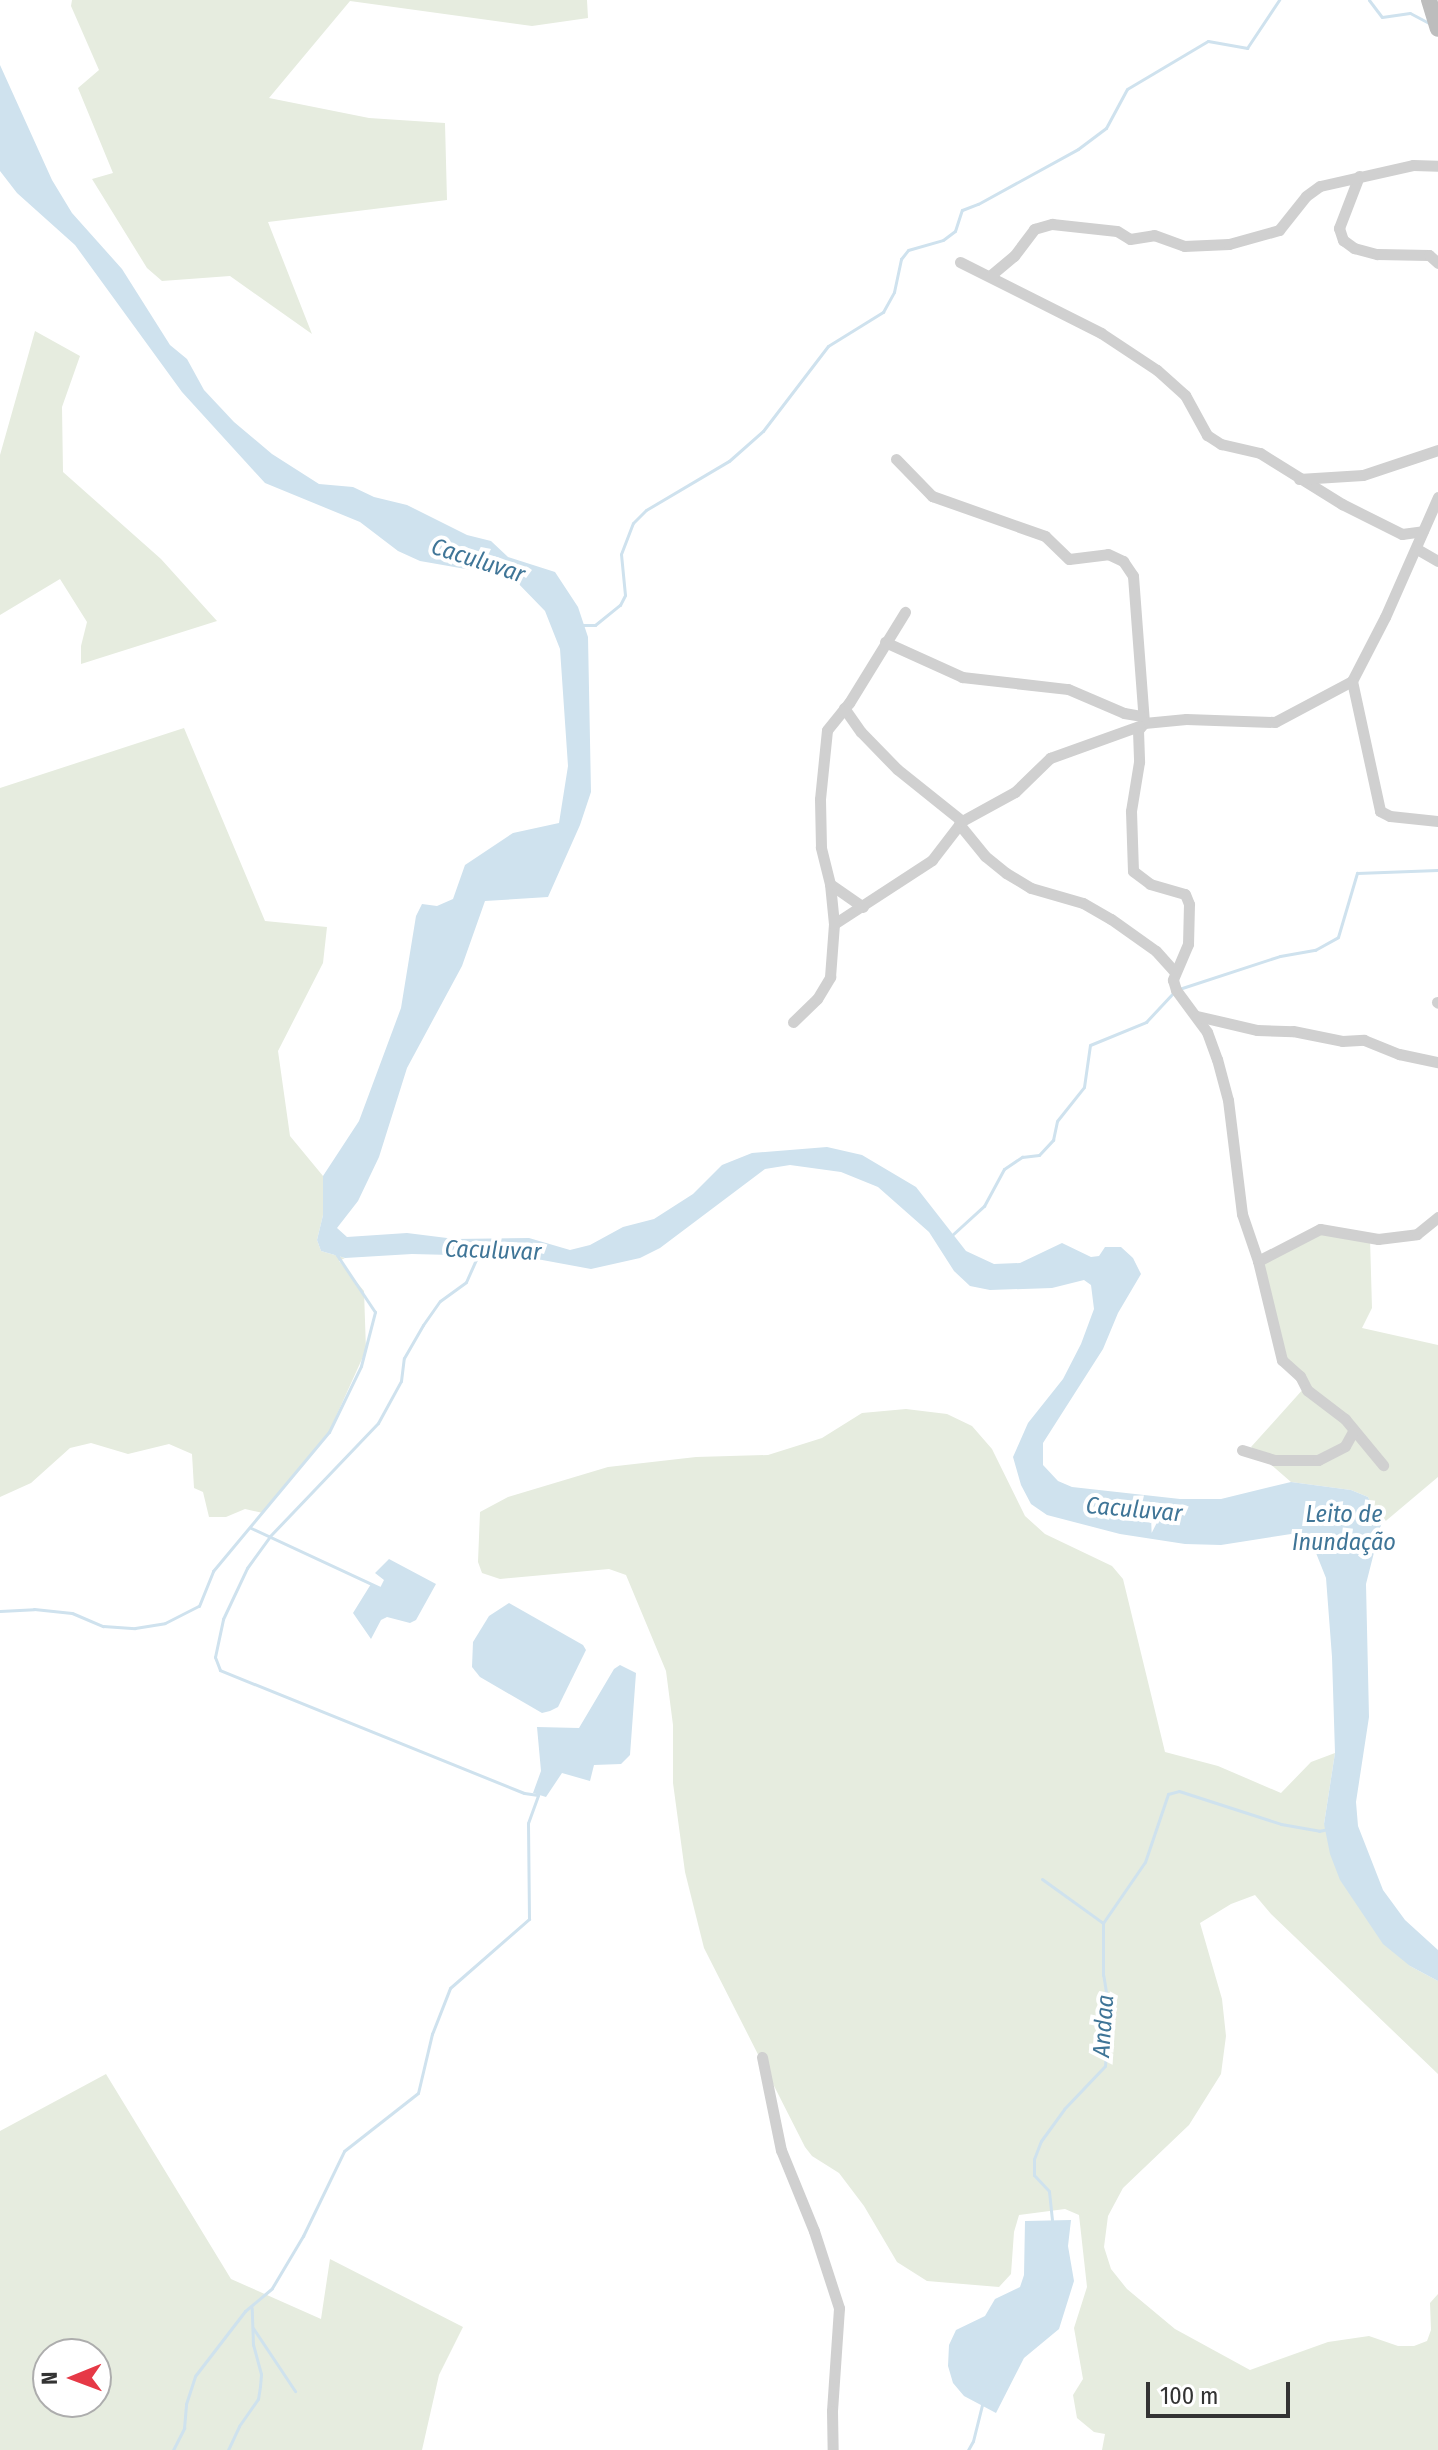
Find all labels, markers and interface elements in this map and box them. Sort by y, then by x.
water label: Caculuvar [428,532,528,590]
water label: Caculuvar [444,1235,542,1267]
water label: Caculuvar [1085,1491,1183,1529]
water label: Leito de Inundação [1292,1501,1396,1557]
water label: Andaa [1087,1994,1121,2058]
north arrow [32,2338,112,2418]
scale bar [1150,2366,1294,2416]
text: N [36,2372,63,2385]
text: 100 m [1160,2382,1218,2410]

